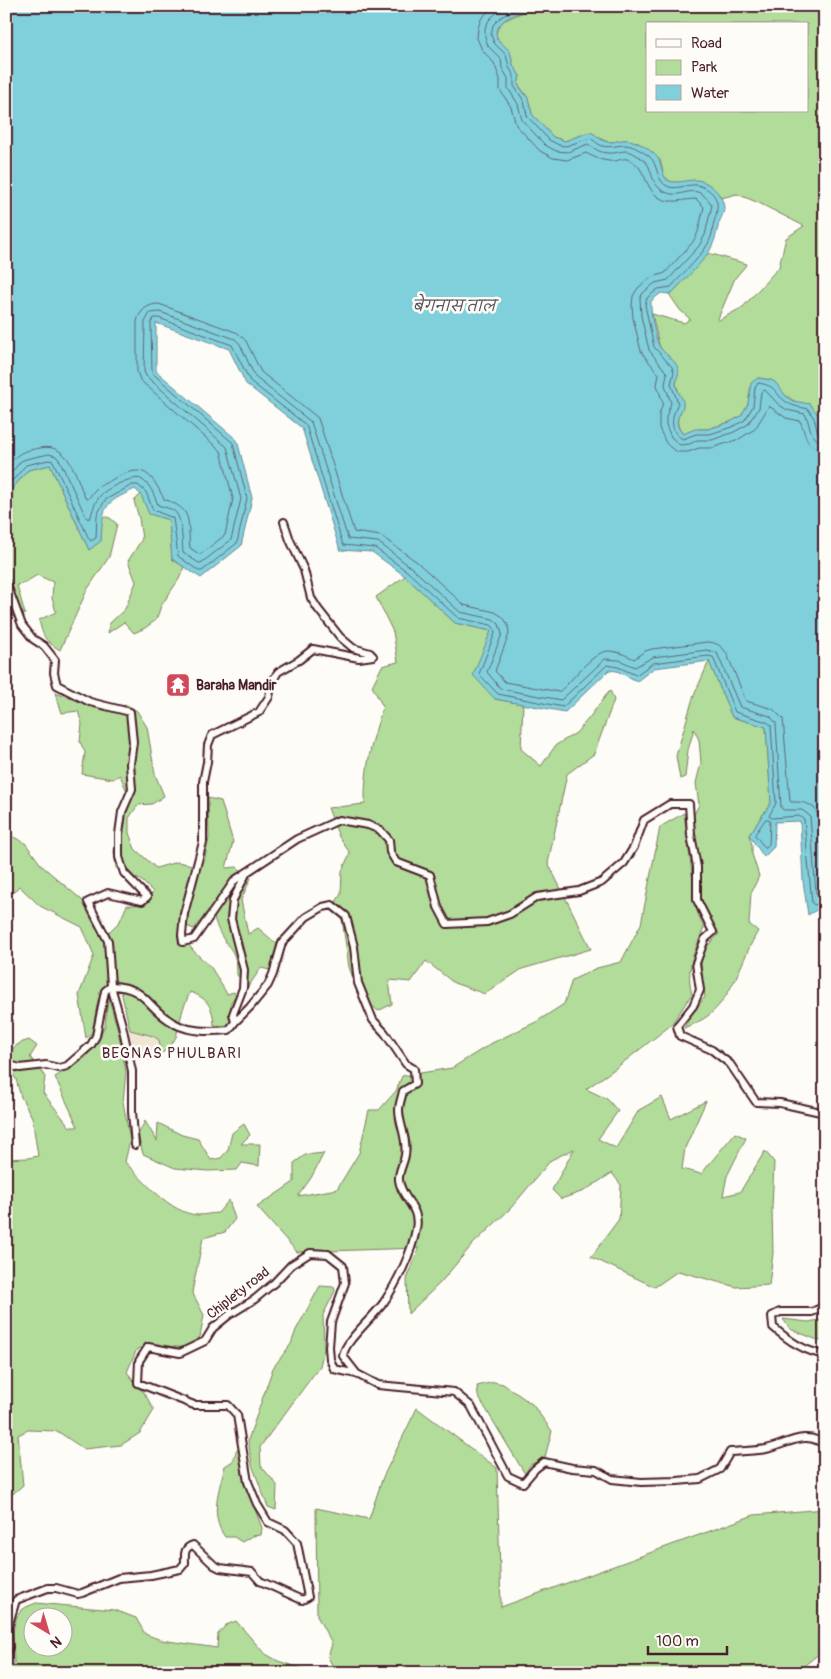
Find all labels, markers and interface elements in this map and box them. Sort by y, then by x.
legend [646,22,808,112]
text: Road [691,34,722,53]
text: Park [691,58,718,77]
text: Water [691,84,730,103]
water label: बेगनास ताल [413,293,499,316]
temple icon: Baraha Mandir [165,672,191,698]
place label: Baraha Mandir [196,677,278,694]
district label: BEGNAS PHULBARI [102,1044,242,1063]
street label: Chiplety road [203,1263,273,1323]
north arrow [22,1606,72,1656]
scale bar [648,1624,727,1656]
text: N [47,1632,65,1651]
text: 100 m [656,1632,699,1651]

